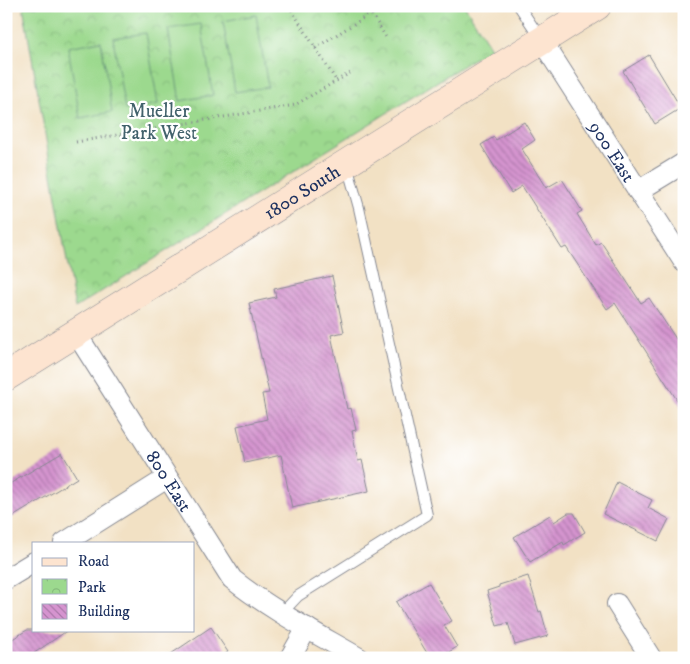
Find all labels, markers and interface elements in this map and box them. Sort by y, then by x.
park label: Mueller Park West [121,100,197,145]
street label: 900 East [583,116,640,187]
street label: 1800 South [260,160,345,225]
street label: 800 East [141,447,196,516]
legend [32,542,195,632]
text: Road [78,552,110,571]
text: Park [78,578,107,597]
text: Building [78,602,130,621]

